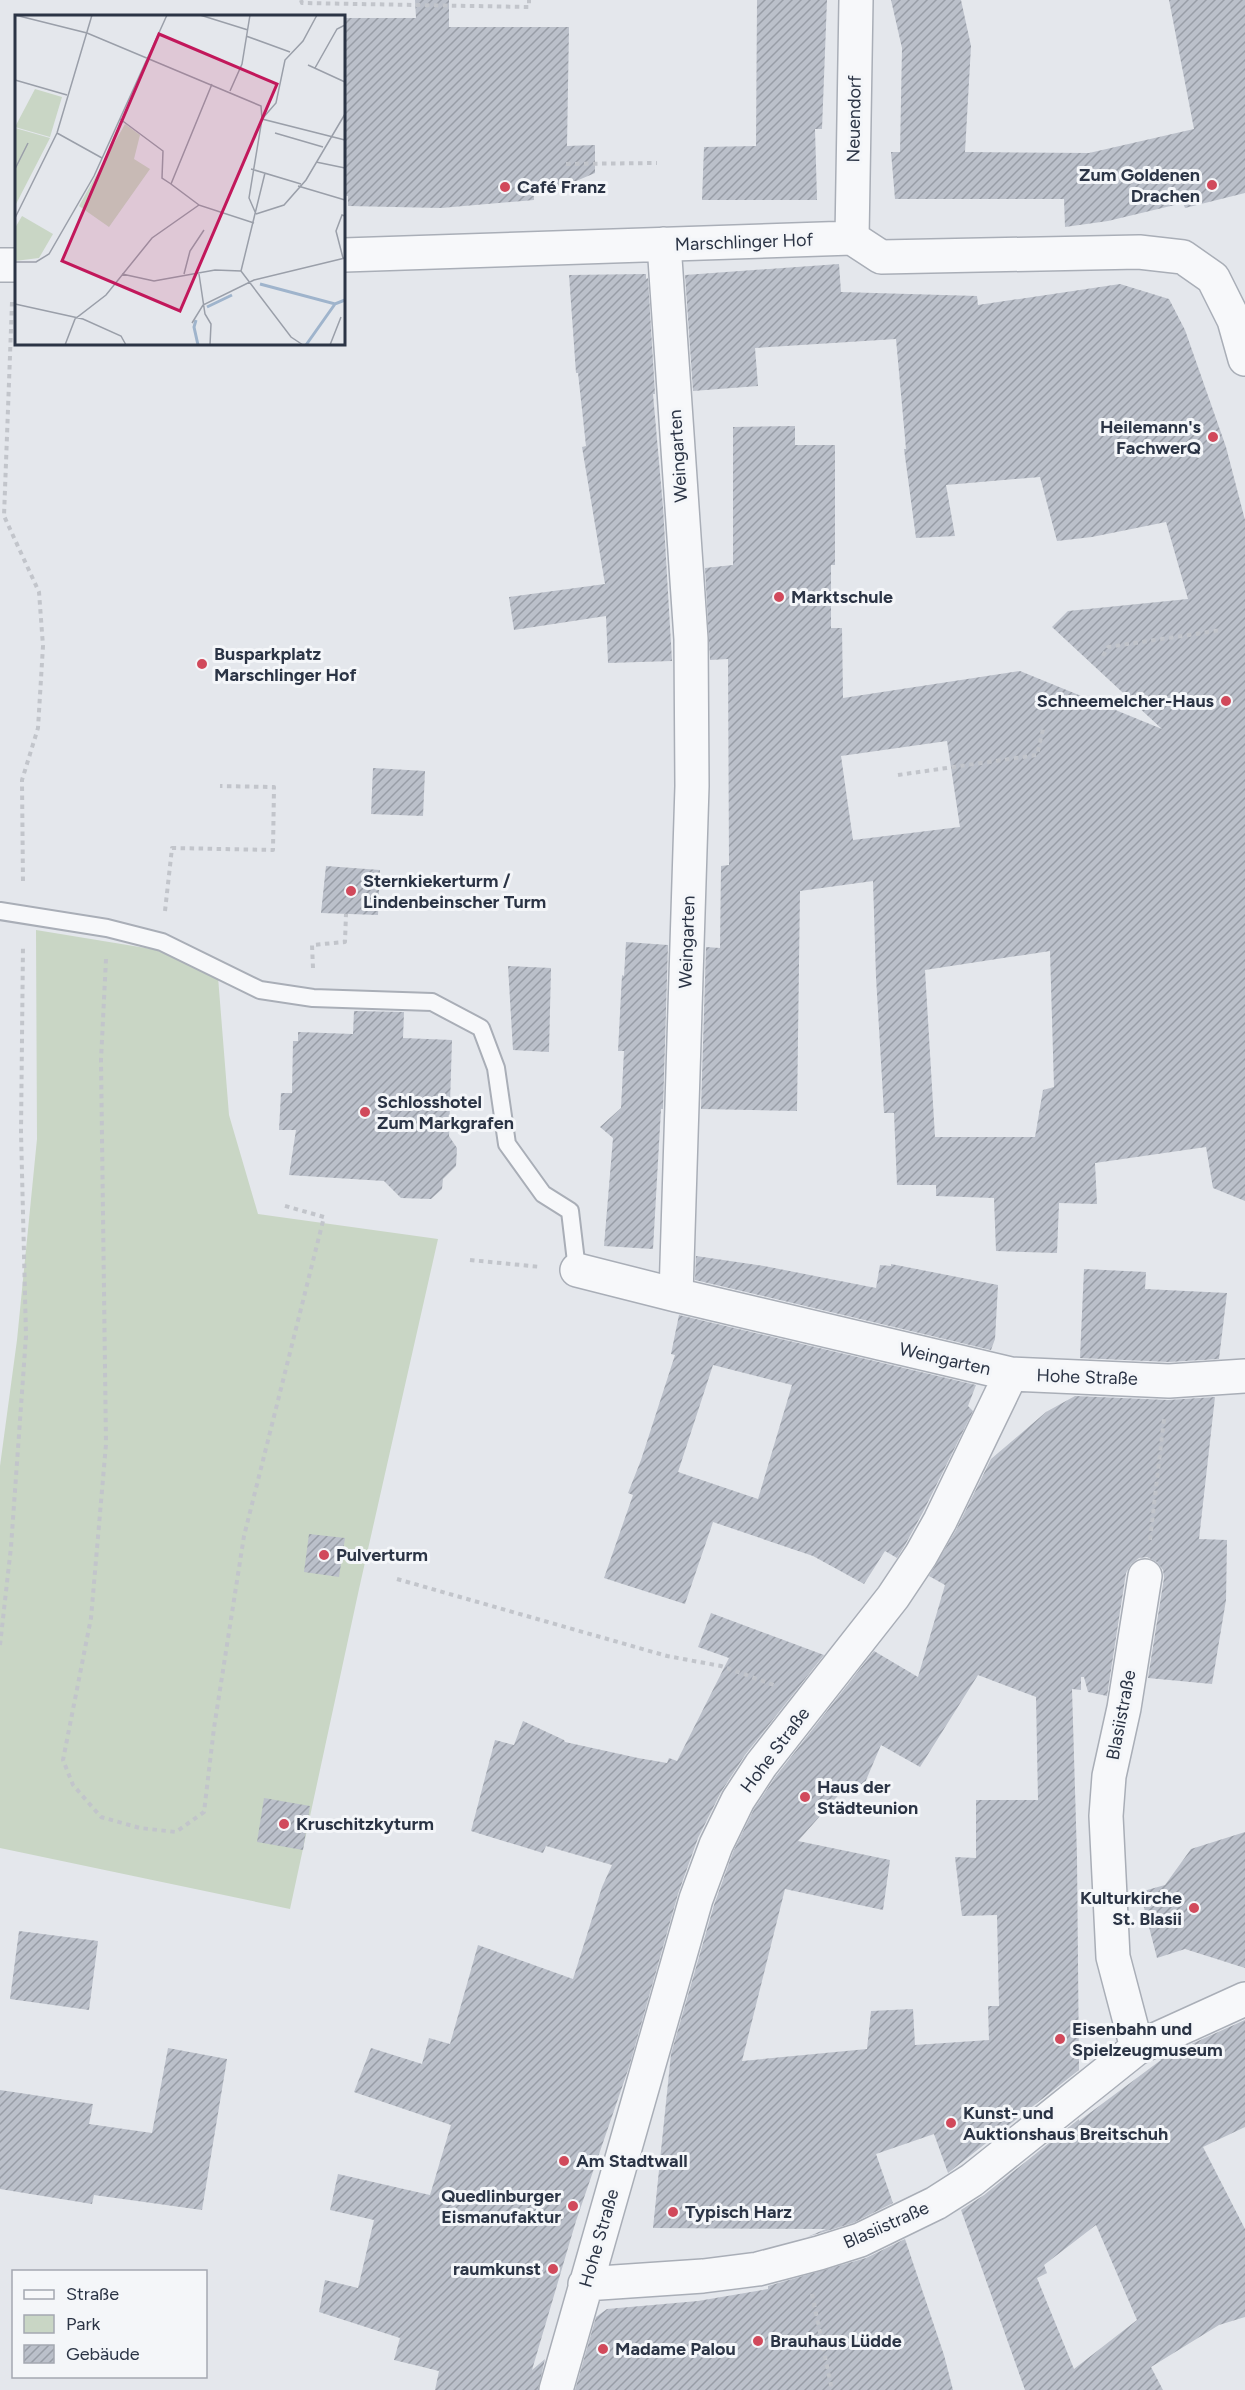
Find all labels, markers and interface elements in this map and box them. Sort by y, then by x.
inset map [15,15,345,345]
street label: Neuendorf [842,75,866,163]
place label: Zum Goldenen Drachen [1079,164,1200,207]
place label: Café Franz [517,176,606,198]
marker: Zum Goldenen Drachen [1205,178,1219,192]
marker: Café Franz [498,180,512,194]
street label: Marschlinger Hof [674,229,814,255]
street label: Weingarten [664,409,692,503]
place label: Heilemann's FachwerQ [1100,416,1202,459]
marker: Heilemann's FachwerQ [1206,430,1220,444]
place label: Marktschule [791,586,893,608]
marker: Marktschule [772,590,786,604]
place label: Busparkplatz Marschlinger Hof [214,643,358,686]
marker: Busparkplatz Marschlinger Hof [195,657,209,671]
place label: Schneemelcher-Haus [1037,690,1215,712]
marker: Schneemelcher-Haus [1219,694,1233,708]
place label: Sternkiekerturm / Lindenbeinscher Turm [363,870,546,913]
marker: Sternkiekerturm / Lindenbeinscher Turm [344,884,358,898]
street label: Weingarten [674,895,700,989]
place label: Schlosshotel Zum Markgrafen [377,1091,514,1134]
marker: Schlosshotel Zum Markgrafen [358,1105,372,1119]
street label: Weingarten [897,1338,993,1380]
street label: Hohe Straße [1036,1364,1138,1390]
place label: Pulverturm [336,1544,428,1566]
marker: Pulverturm [317,1548,331,1562]
street label: Blasiistraße [1101,1668,1141,1762]
street label: Hohe Straße [736,1703,814,1797]
place label: Haus der Städteunion [817,1776,918,1819]
marker: Haus der Städteunion [798,1790,812,1804]
place label: Kruschitzkyturm [296,1813,434,1835]
marker: Kruschitzkyturm [277,1817,291,1831]
place label: Kulturkirche St. Blasii [1080,1887,1182,1930]
marker: Kulturkirche St. Blasii [1187,1901,1201,1915]
place label: Eisenbahn und Spielzeugmuseum [1072,2018,1223,2061]
marker: Eisenbahn und Spielzeugmuseum [1053,2032,1067,2046]
place label: Kunst- und Auktionshaus Breitschuh [963,2102,1168,2145]
marker: Kunst- und Auktionshaus Breitschuh [944,2116,958,2130]
place label: Am Stadtwall [576,2150,688,2172]
marker: Am Stadtwall [557,2154,571,2168]
place label: Quedlinburger Eismanufaktur [441,2185,561,2228]
street label: Hohe Straße [574,2186,624,2290]
street label: Blasiistraße [840,2196,932,2254]
marker: Quedlinburger Eismanufaktur [566,2199,580,2213]
place label: Typisch Harz [685,2201,792,2223]
marker: Typisch Harz [666,2205,680,2219]
place label: raumkunst [453,2258,541,2280]
marker: raumkunst [546,2262,560,2276]
legend [12,2270,207,2378]
text: Straße [66,2283,119,2305]
text: Park [66,2313,101,2335]
place label: Brauhaus Lüdde [770,2330,902,2352]
marker: Brauhaus Lüdde [751,2334,765,2348]
place label: Madame Palou [615,2338,736,2360]
marker: Madame Palou [596,2342,610,2356]
text: Gebäude [66,2343,140,2365]

